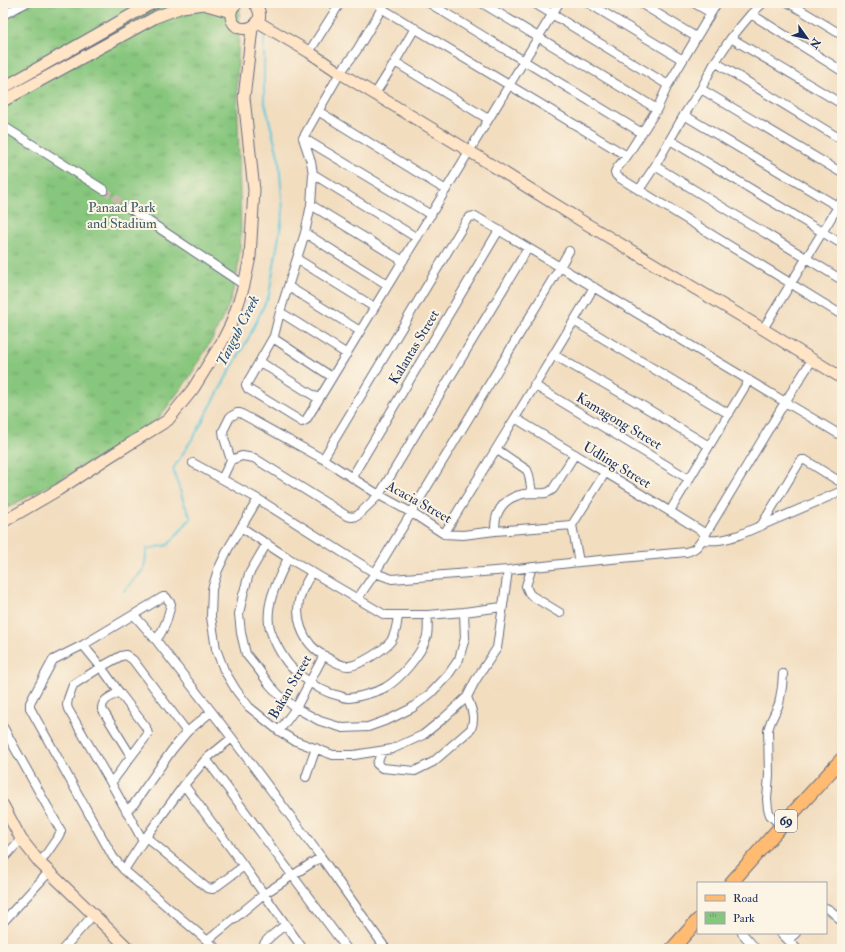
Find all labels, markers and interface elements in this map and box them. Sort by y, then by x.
north arrow [787,18,827,58]
text: N [806,35,824,52]
park label: Panaad Park and Stadium [87,199,157,232]
water label: Tangub Creek [212,292,264,370]
street label: Kalantas Street [385,306,443,387]
street label: Kamagong Street [573,389,665,453]
street label: Udling Street [580,438,655,492]
street label: Acacia Street [382,477,455,527]
street label: Bakan Street [265,652,315,722]
road number: 69 [775,810,797,832]
legend [697,882,827,934]
text: Road [733,891,758,906]
text: Park [733,911,755,926]

